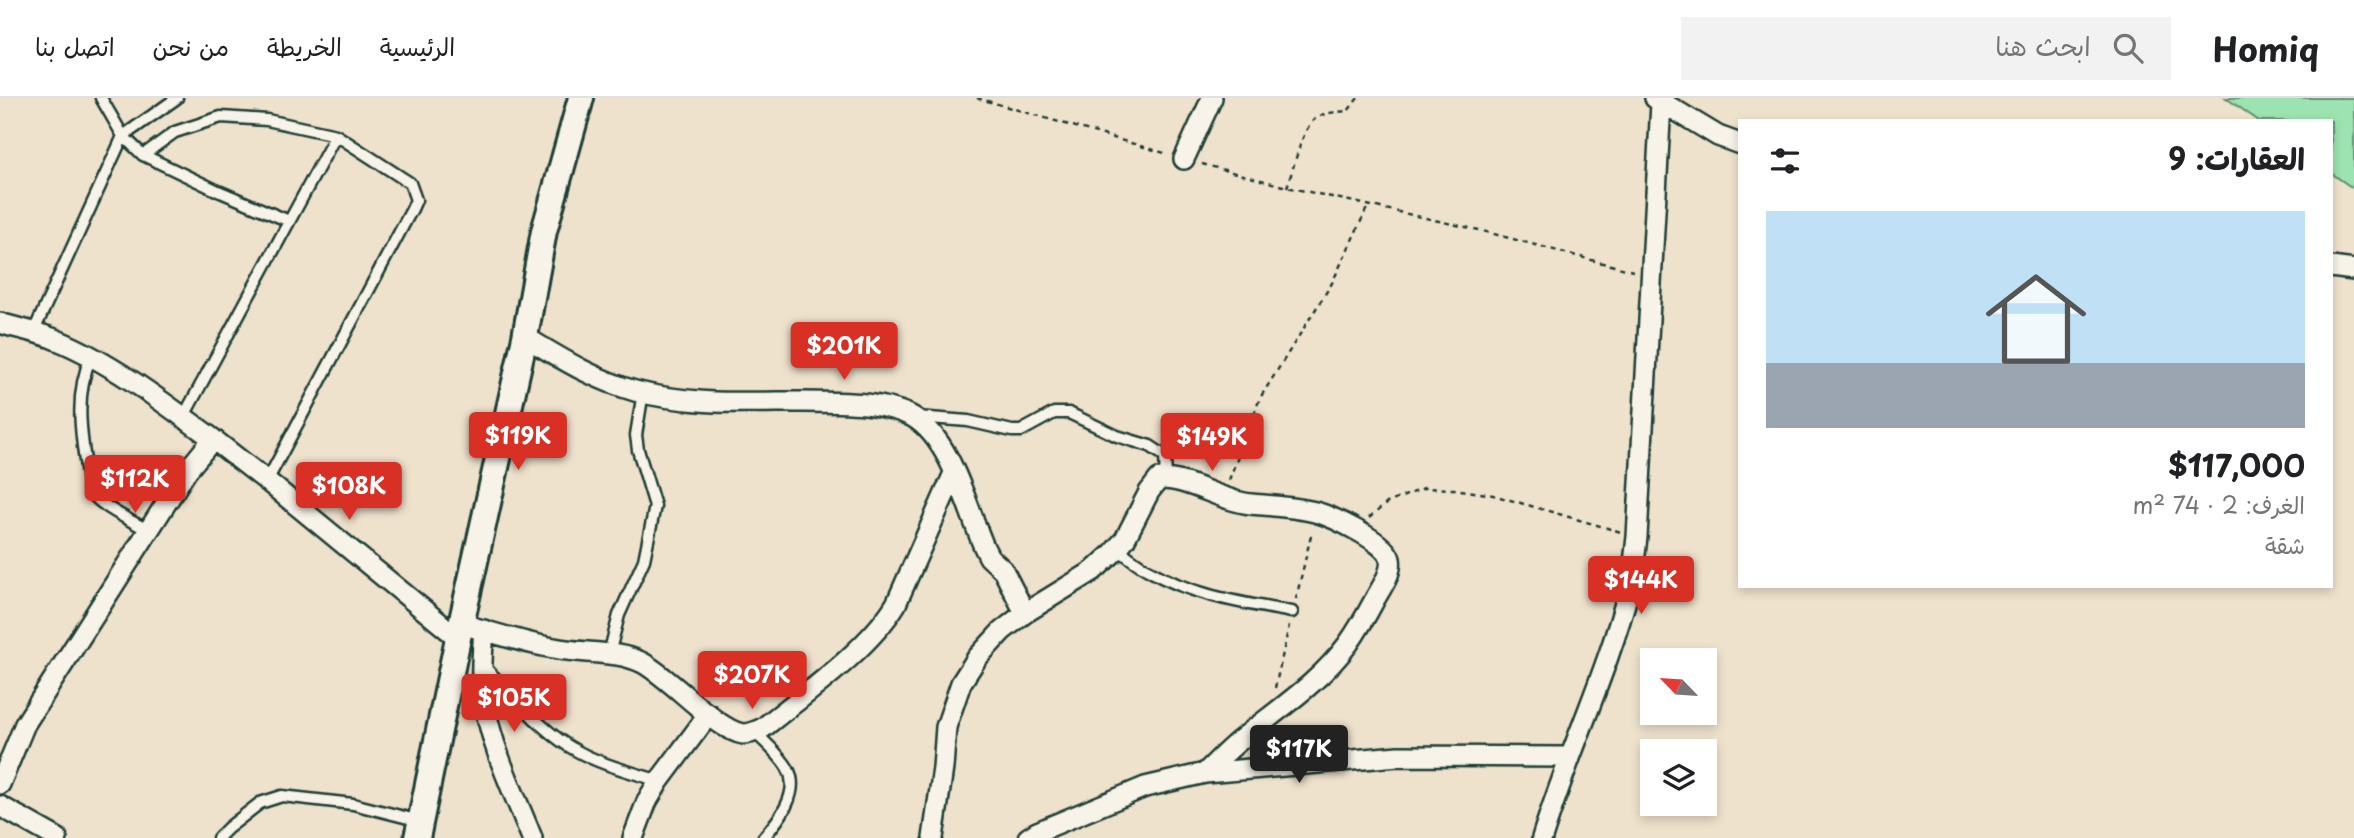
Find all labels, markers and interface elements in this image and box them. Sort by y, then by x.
search box [1681,17,2171,80]
text: Homiq [2213,23,2319,73]
text: ابحث هنا [1995,26,2091,65]
text: اتصل بنا [35,28,115,64]
text: من نحن [153,28,229,64]
text: الخريطة [267,28,342,64]
text: الرئيسية [380,28,455,64]
icon: search [2109,29,2147,67]
text: العقارات: 9 [2168,135,2305,180]
icon: filters [1766,142,1804,180]
icon: home [1973,256,2099,382]
pin: $201K [795,322,893,382]
text: $201K [807,327,881,362]
pin: $119K [469,412,567,472]
pin: $149K [1163,414,1261,473]
text: $119K [485,417,551,452]
text: $149K [1177,418,1247,453]
text: $117,000 [2168,442,2305,487]
pin: $112K [86,456,184,515]
text: $112K [101,460,169,495]
pin: $108K [300,462,398,522]
text: $108K [312,467,386,502]
text: الغرف: 2 · 74 m² [2133,487,2305,522]
text: شقة [2265,527,2305,562]
pin: $144K [1592,556,1690,616]
text: $144K [1604,561,1678,596]
north arrow [1640,648,1717,724]
map controls [1640,648,1717,816]
pin: $207K [703,652,801,711]
text: $207K [714,656,790,691]
pin: $105K [465,674,563,734]
text: $105K [477,679,551,714]
pin: $117K [1250,726,1348,785]
text: $117K [1266,730,1332,765]
button: layers [1640,739,1717,816]

